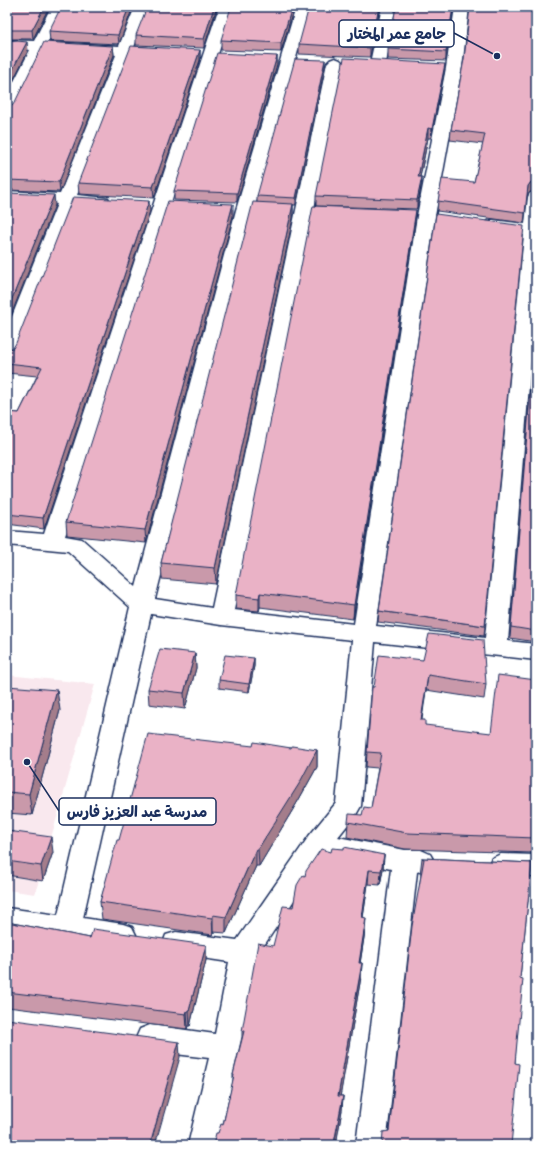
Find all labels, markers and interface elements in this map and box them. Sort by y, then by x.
callout: جامع عمر المختار [339,20,454,47]
text: جامع عمر المختار [346,25,446,45]
callout: مدرسة عبد العزيز فارس [59,798,216,825]
text: مدرسة عبد العزيز فارس [67,803,207,822]

